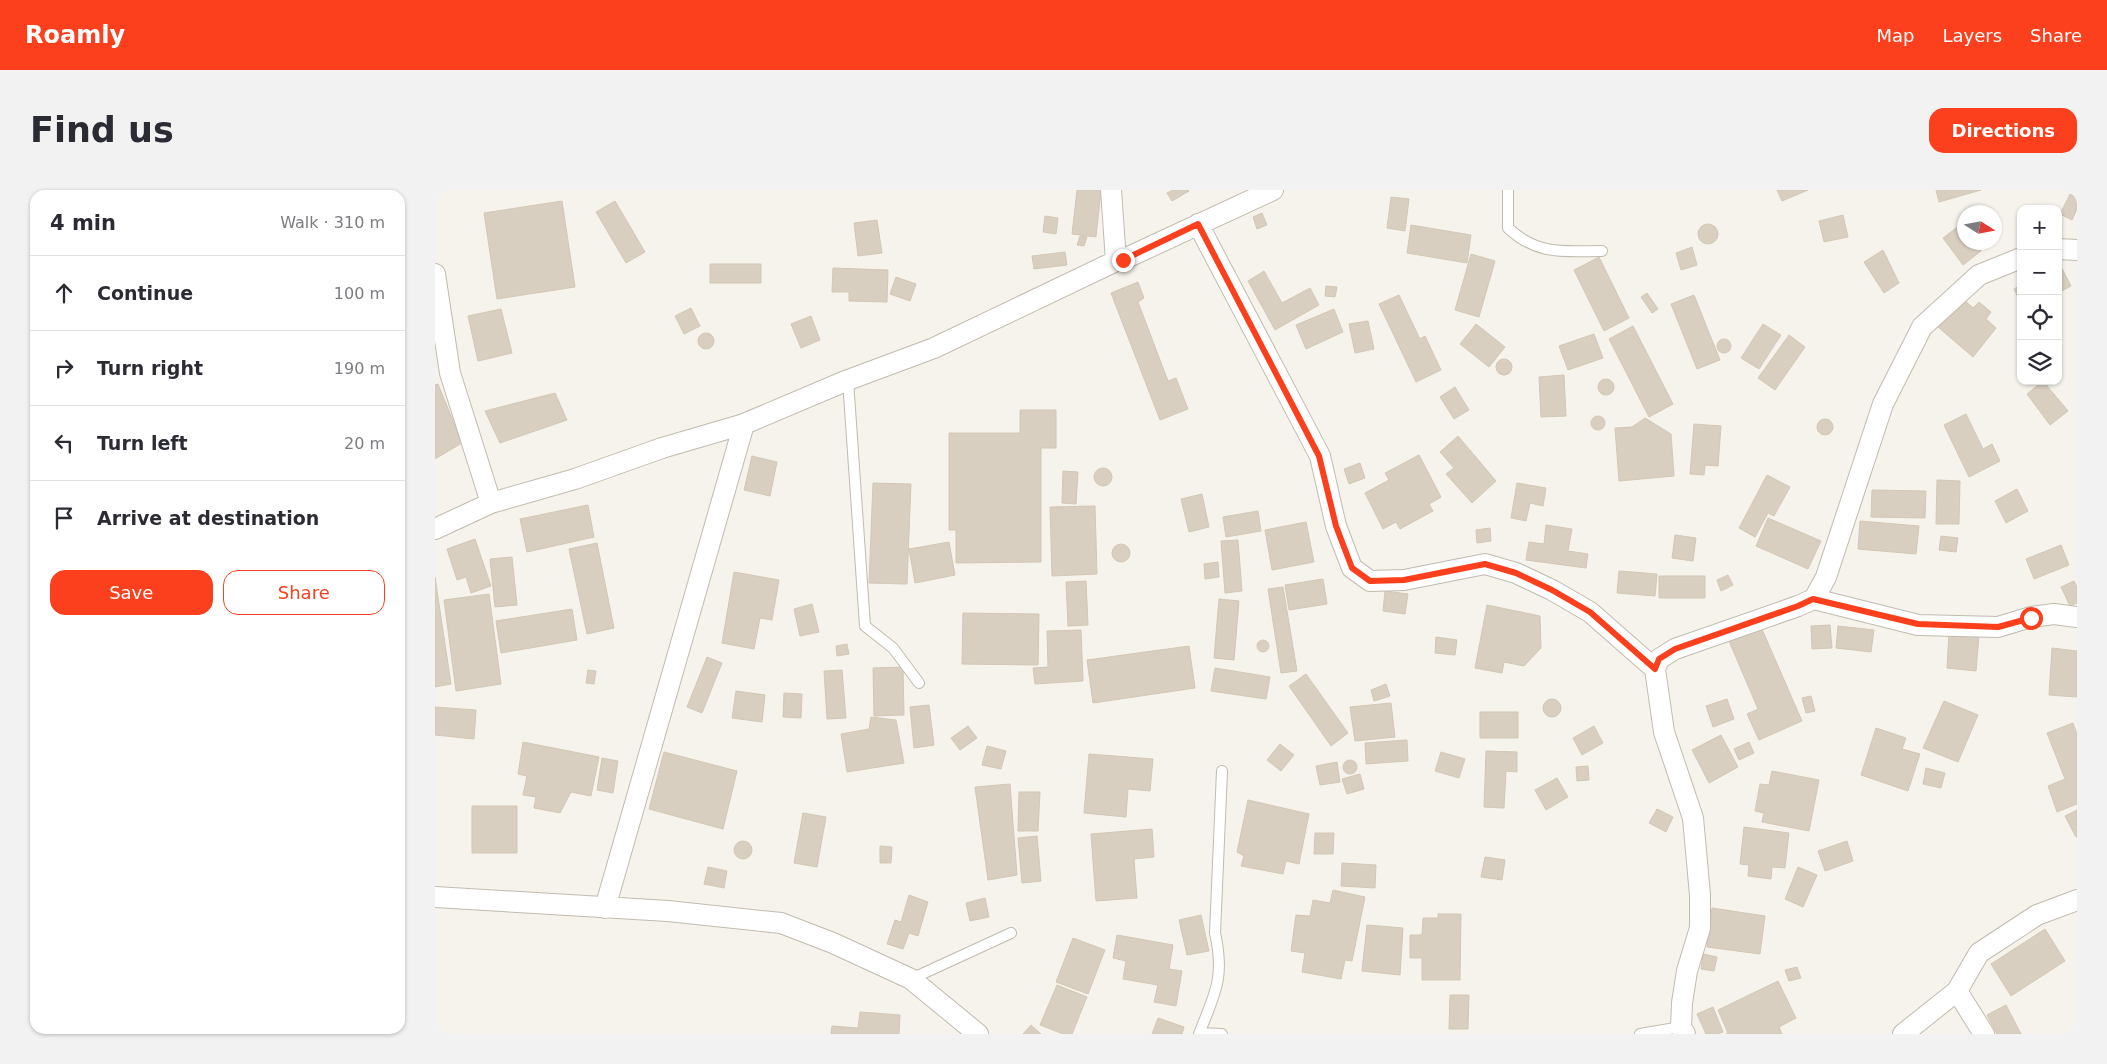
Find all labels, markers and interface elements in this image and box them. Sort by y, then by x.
text: Roamly [25,21,125,49]
text: Map [1876,25,1914,46]
text: Layers [1942,25,2002,46]
text: Share [2030,25,2082,46]
button: Directions [1929,108,2077,153]
text: Find us [30,110,174,150]
north arrow [1957,205,2002,250]
map controls [2017,205,2062,385]
button: + [2017,205,2062,250]
text: 4 min [50,211,116,235]
text: Walk · 310 m [280,213,385,232]
route end [1112,249,1135,272]
button: − [2017,250,2062,295]
icon: ahead [50,279,78,307]
text: Continue [97,282,193,304]
text: 100 m [334,284,385,303]
button: locate [2017,295,2062,340]
button: layers [2017,340,2062,385]
icon: right [50,354,78,382]
text: Turn right [97,357,203,379]
text: 190 m [334,359,385,378]
icon: left [50,429,78,457]
text: Turn left [97,432,188,454]
text: 20 m [344,434,385,453]
icon: arrive [50,504,78,532]
text: Arrive at destination [97,507,319,529]
button: Save [50,570,213,615]
button: Share [223,570,385,615]
route start [2020,607,2043,630]

